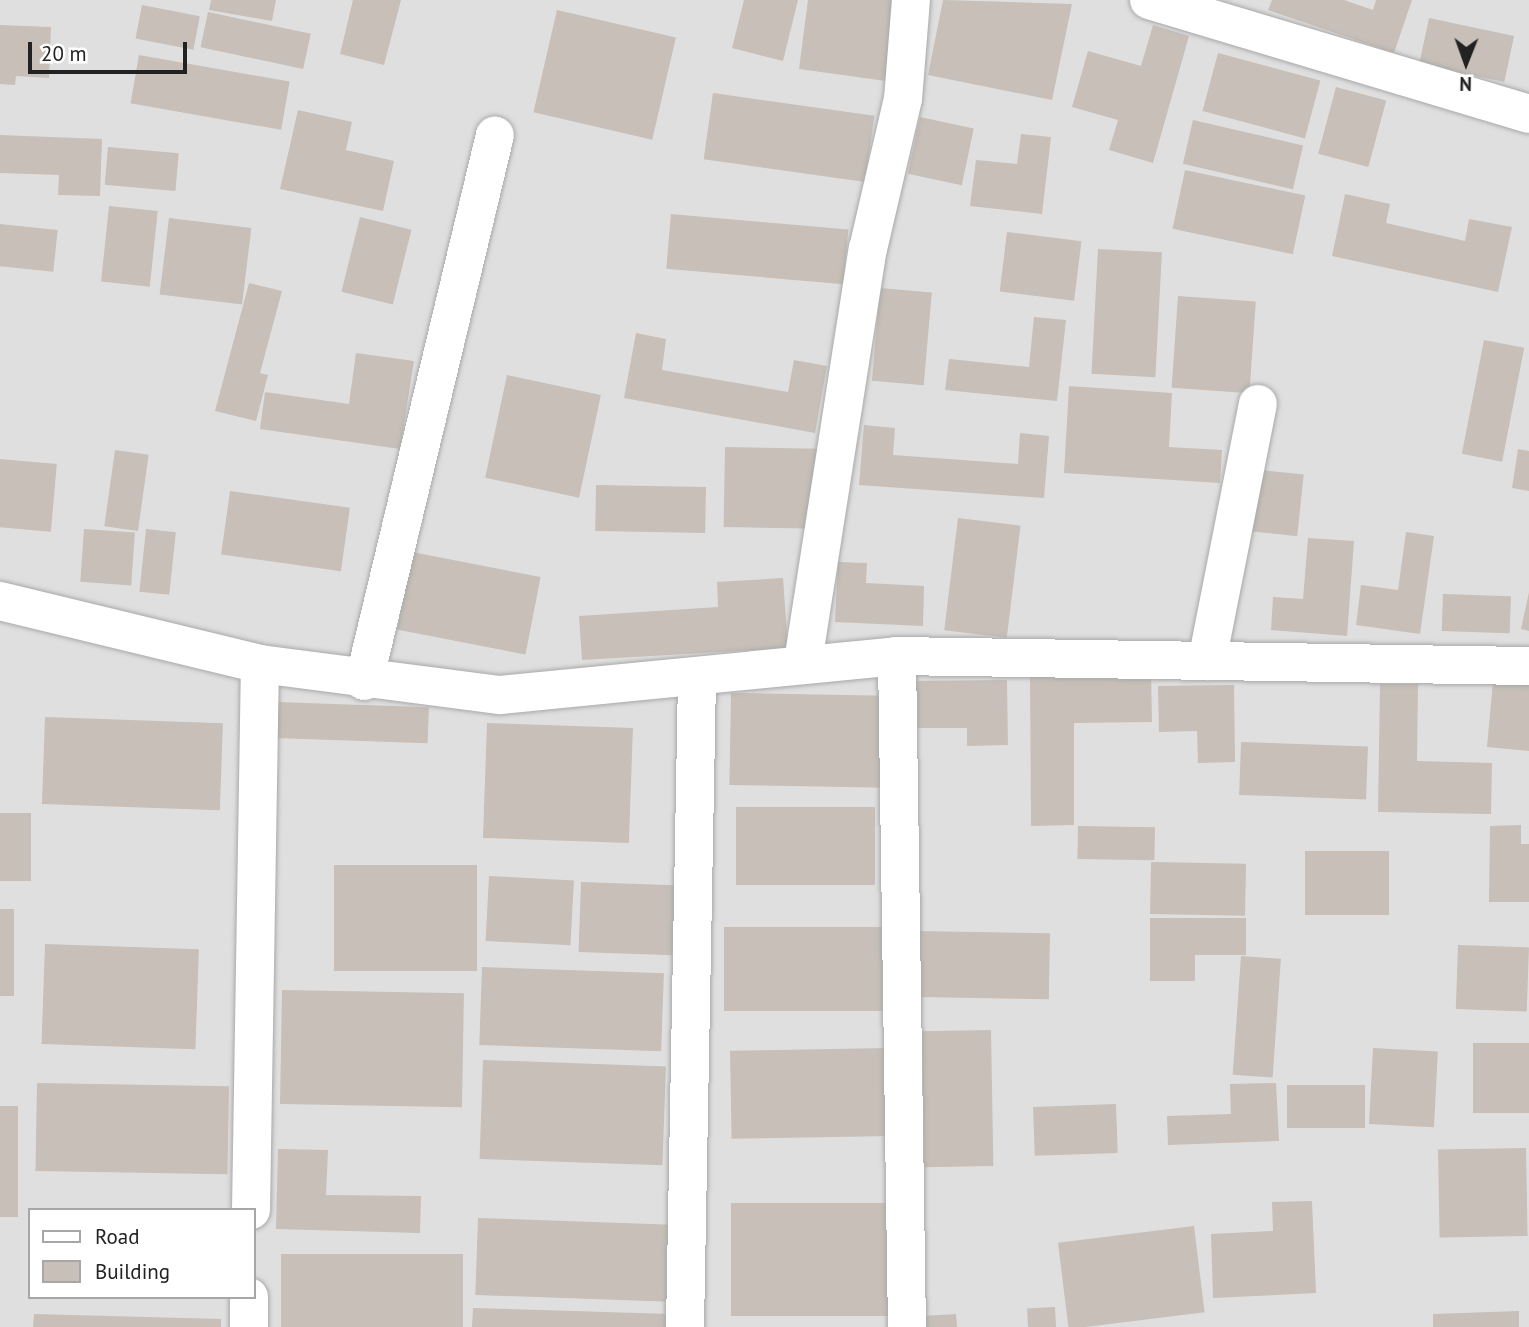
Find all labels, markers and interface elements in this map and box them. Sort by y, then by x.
scale bar [32,28,191,72]
north arrow [1431,28,1501,98]
text: 20 m [41,40,87,67]
text: N [1459,72,1472,96]
legend [28,1208,256,1299]
text: Road [95,1223,139,1250]
text: Building [95,1258,170,1285]

